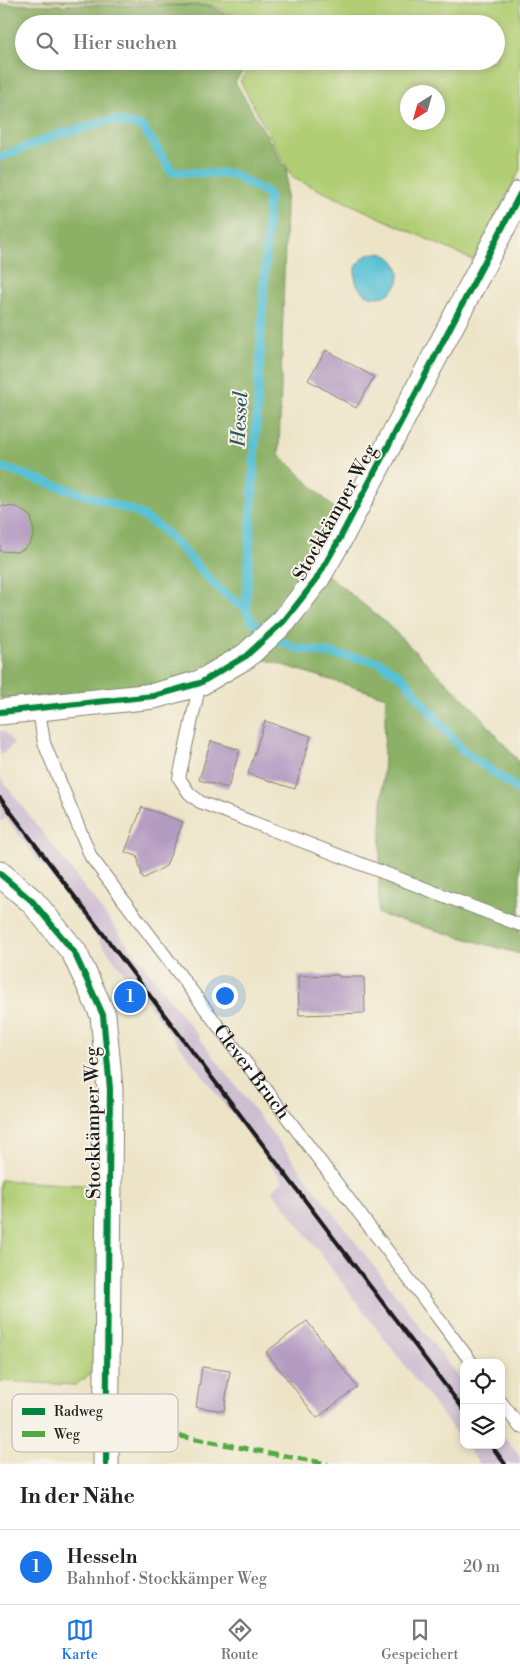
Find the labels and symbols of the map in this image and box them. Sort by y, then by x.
north arrow [400,85,445,130]
water label: Hessel [227,390,254,449]
street label: Stockkämper Weg [287,440,382,585]
pin: 1 [114,978,146,1016]
your location [212,983,238,1009]
street label: Clever Bruch [208,1020,295,1124]
street label: Stockkämper Weg [80,1046,106,1199]
legend [12,1394,178,1452]
text: Radweg [54,1403,104,1421]
text: Weg [53,1426,81,1444]

